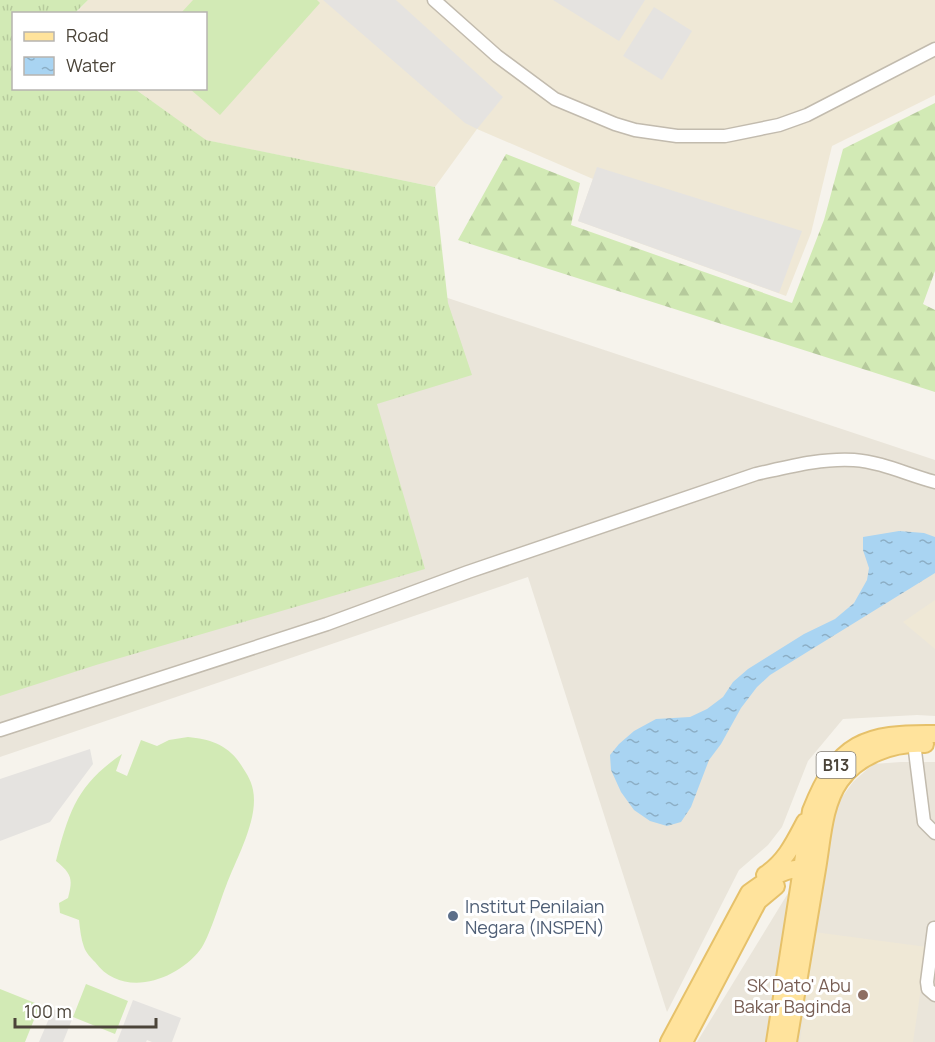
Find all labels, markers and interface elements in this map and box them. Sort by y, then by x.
legend [12,12,207,90]
text: Road [66,23,109,47]
text: Water [66,53,116,77]
road number: B13 [816,752,856,778]
place label: Institut Penilaian Negara (INSPEN) [465,894,605,939]
marker: Institut Penilaian Negara (INSPEN) [446,909,460,923]
place label: SK Dato' Abu Bakar Baginda [734,973,851,1018]
marker: SK Dato' Abu Bakar Baginda [856,988,870,1002]
scale bar [15,991,156,1029]
text: 100 m [24,999,72,1023]

